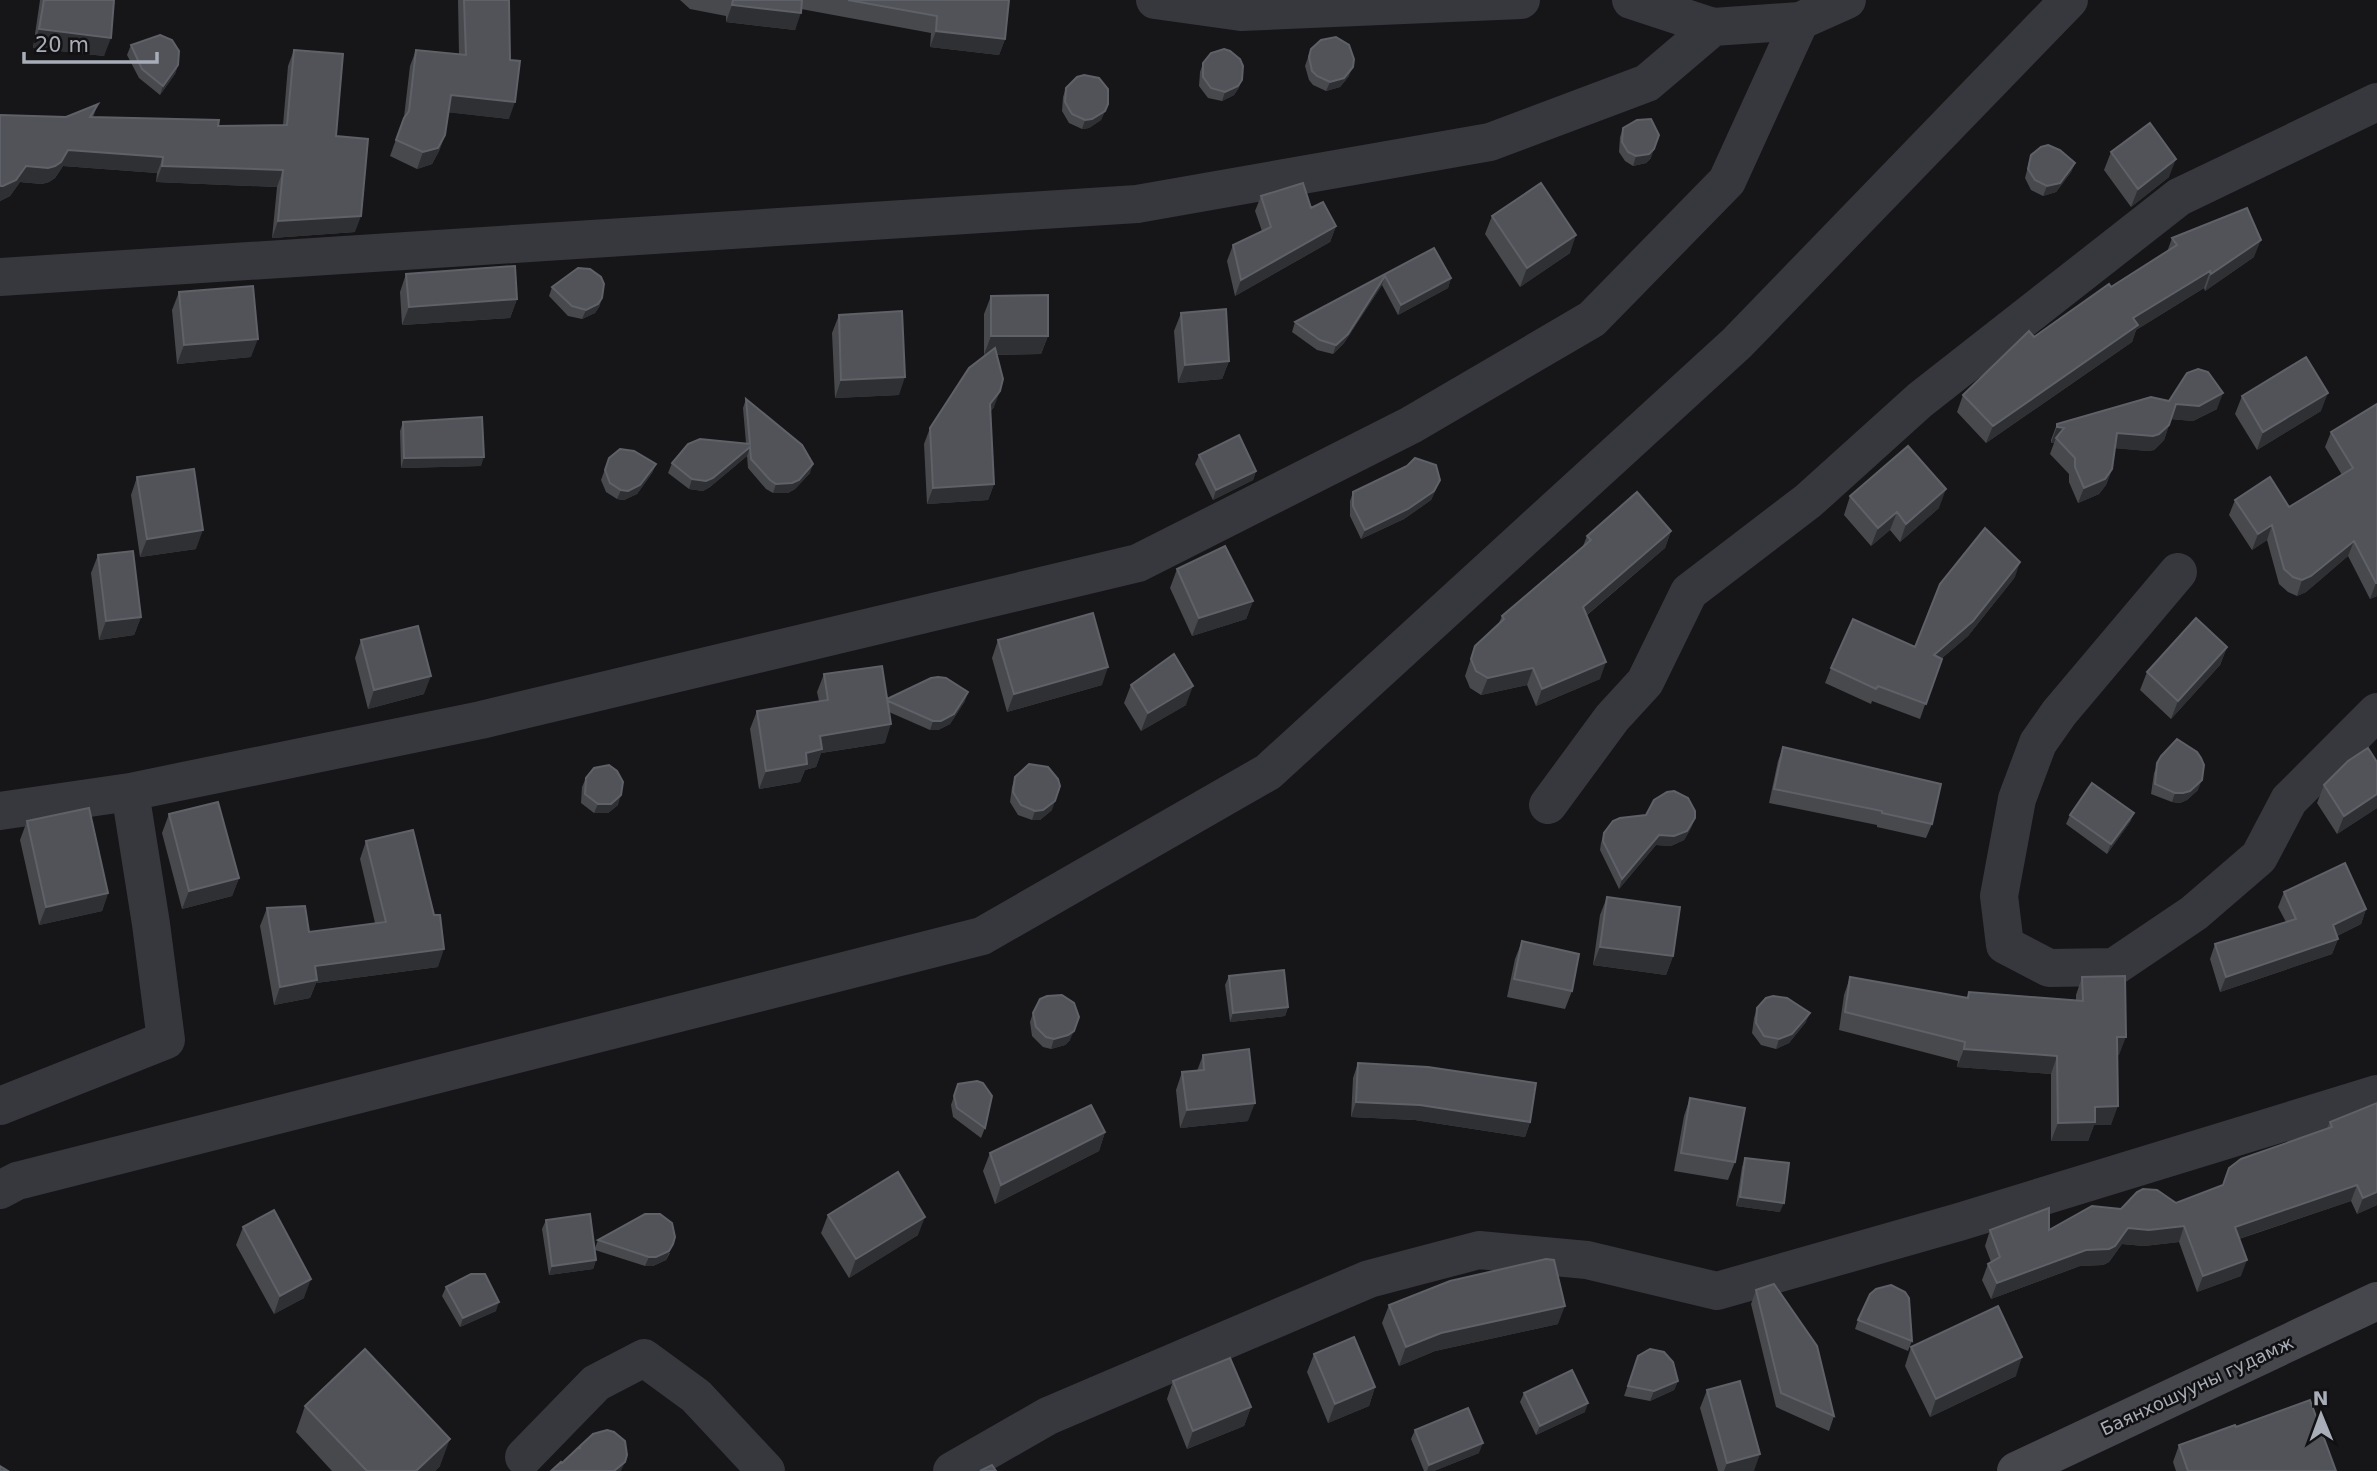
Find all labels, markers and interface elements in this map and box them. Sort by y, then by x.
scale bar [24,21,158,65]
text: 20 m [35,33,89,57]
street label: Баянхошууны гудамж [2097,1332,2297,1440]
north arrow [2286,1380,2356,1450]
text: N [2313,1387,2329,1409]

